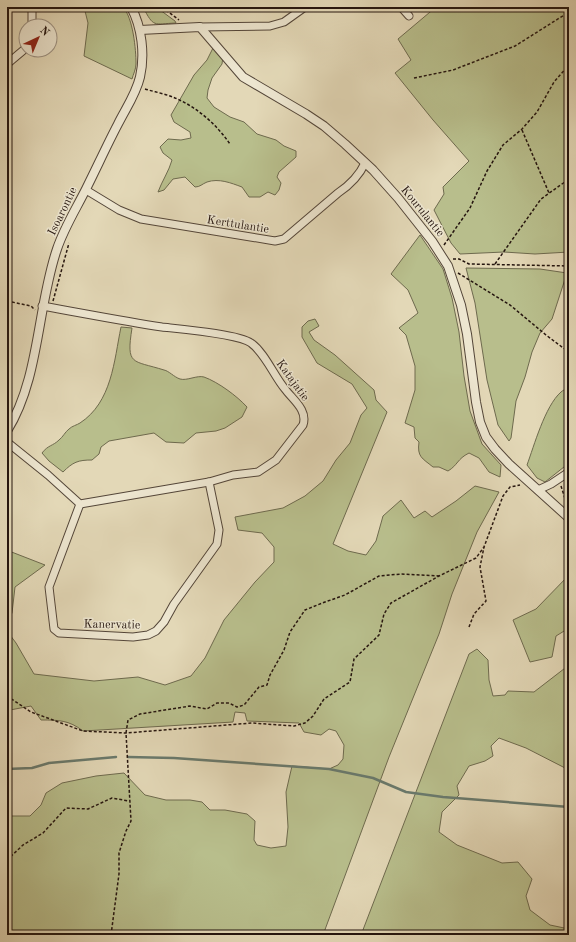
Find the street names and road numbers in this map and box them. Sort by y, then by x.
street label: Kourulantie [398,184,446,240]
street label: Isoarontie [46,185,80,238]
street label: Kerttulantie [206,214,270,236]
street label: Katajatie [273,358,311,404]
street label: Kanervatie [83,619,141,632]

